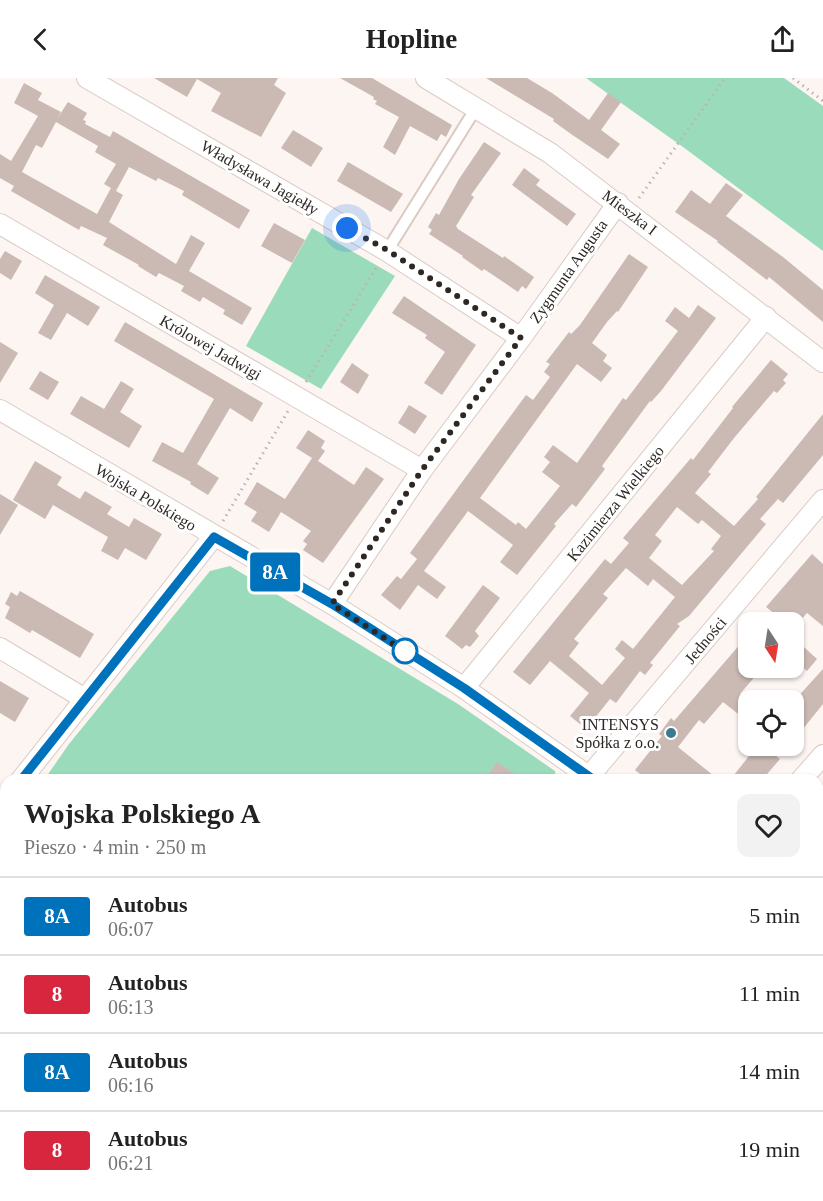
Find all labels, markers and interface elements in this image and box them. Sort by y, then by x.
icon: back [24,23,57,56]
icon: share [766,23,799,56]
text: Hopline [366,24,457,54]
street label: Władysława Jagiełły [197,137,322,219]
street label: Mieszka I [599,186,660,238]
your location [332,213,362,243]
street label: Zygmunta Augusta [526,216,611,327]
street label: Królowej Jadwigi [157,312,265,384]
street label: Kazimierza Wielkiego [564,442,668,565]
street label: Wojska Polskiego [92,461,199,535]
line badge: 8A [248,552,302,592]
text: 8A [262,560,288,584]
north arrow [738,612,804,678]
map controls [738,612,804,756]
street label: Jedności [681,613,730,667]
unlabelled marker [392,638,418,664]
button: locate [738,690,804,756]
place label: INTENSYS Spółka z o.o. [575,716,659,752]
marker: INTENSYS Spółka z o.o. [664,726,678,740]
button: heart [737,794,800,857]
text: Wojska Polskiego A [24,798,260,829]
text: Pieszo · 4 min · 250 m [24,836,206,858]
text: Autobus [108,892,187,917]
text: 5 min [749,903,800,928]
text: 8A [44,904,70,928]
text: 06:07 [108,918,154,940]
text: Autobus [108,970,187,995]
text: 11 min [739,981,800,1006]
text: 8 [52,982,62,1006]
text: 06:13 [108,996,154,1018]
text: Autobus [108,1048,187,1073]
text: 14 min [738,1059,800,1084]
text: 8A [44,1060,70,1084]
text: 06:16 [108,1074,154,1096]
text: Autobus [108,1126,187,1151]
text: 19 min [738,1137,800,1162]
text: 8 [52,1138,62,1162]
text: 06:21 [108,1152,154,1174]

